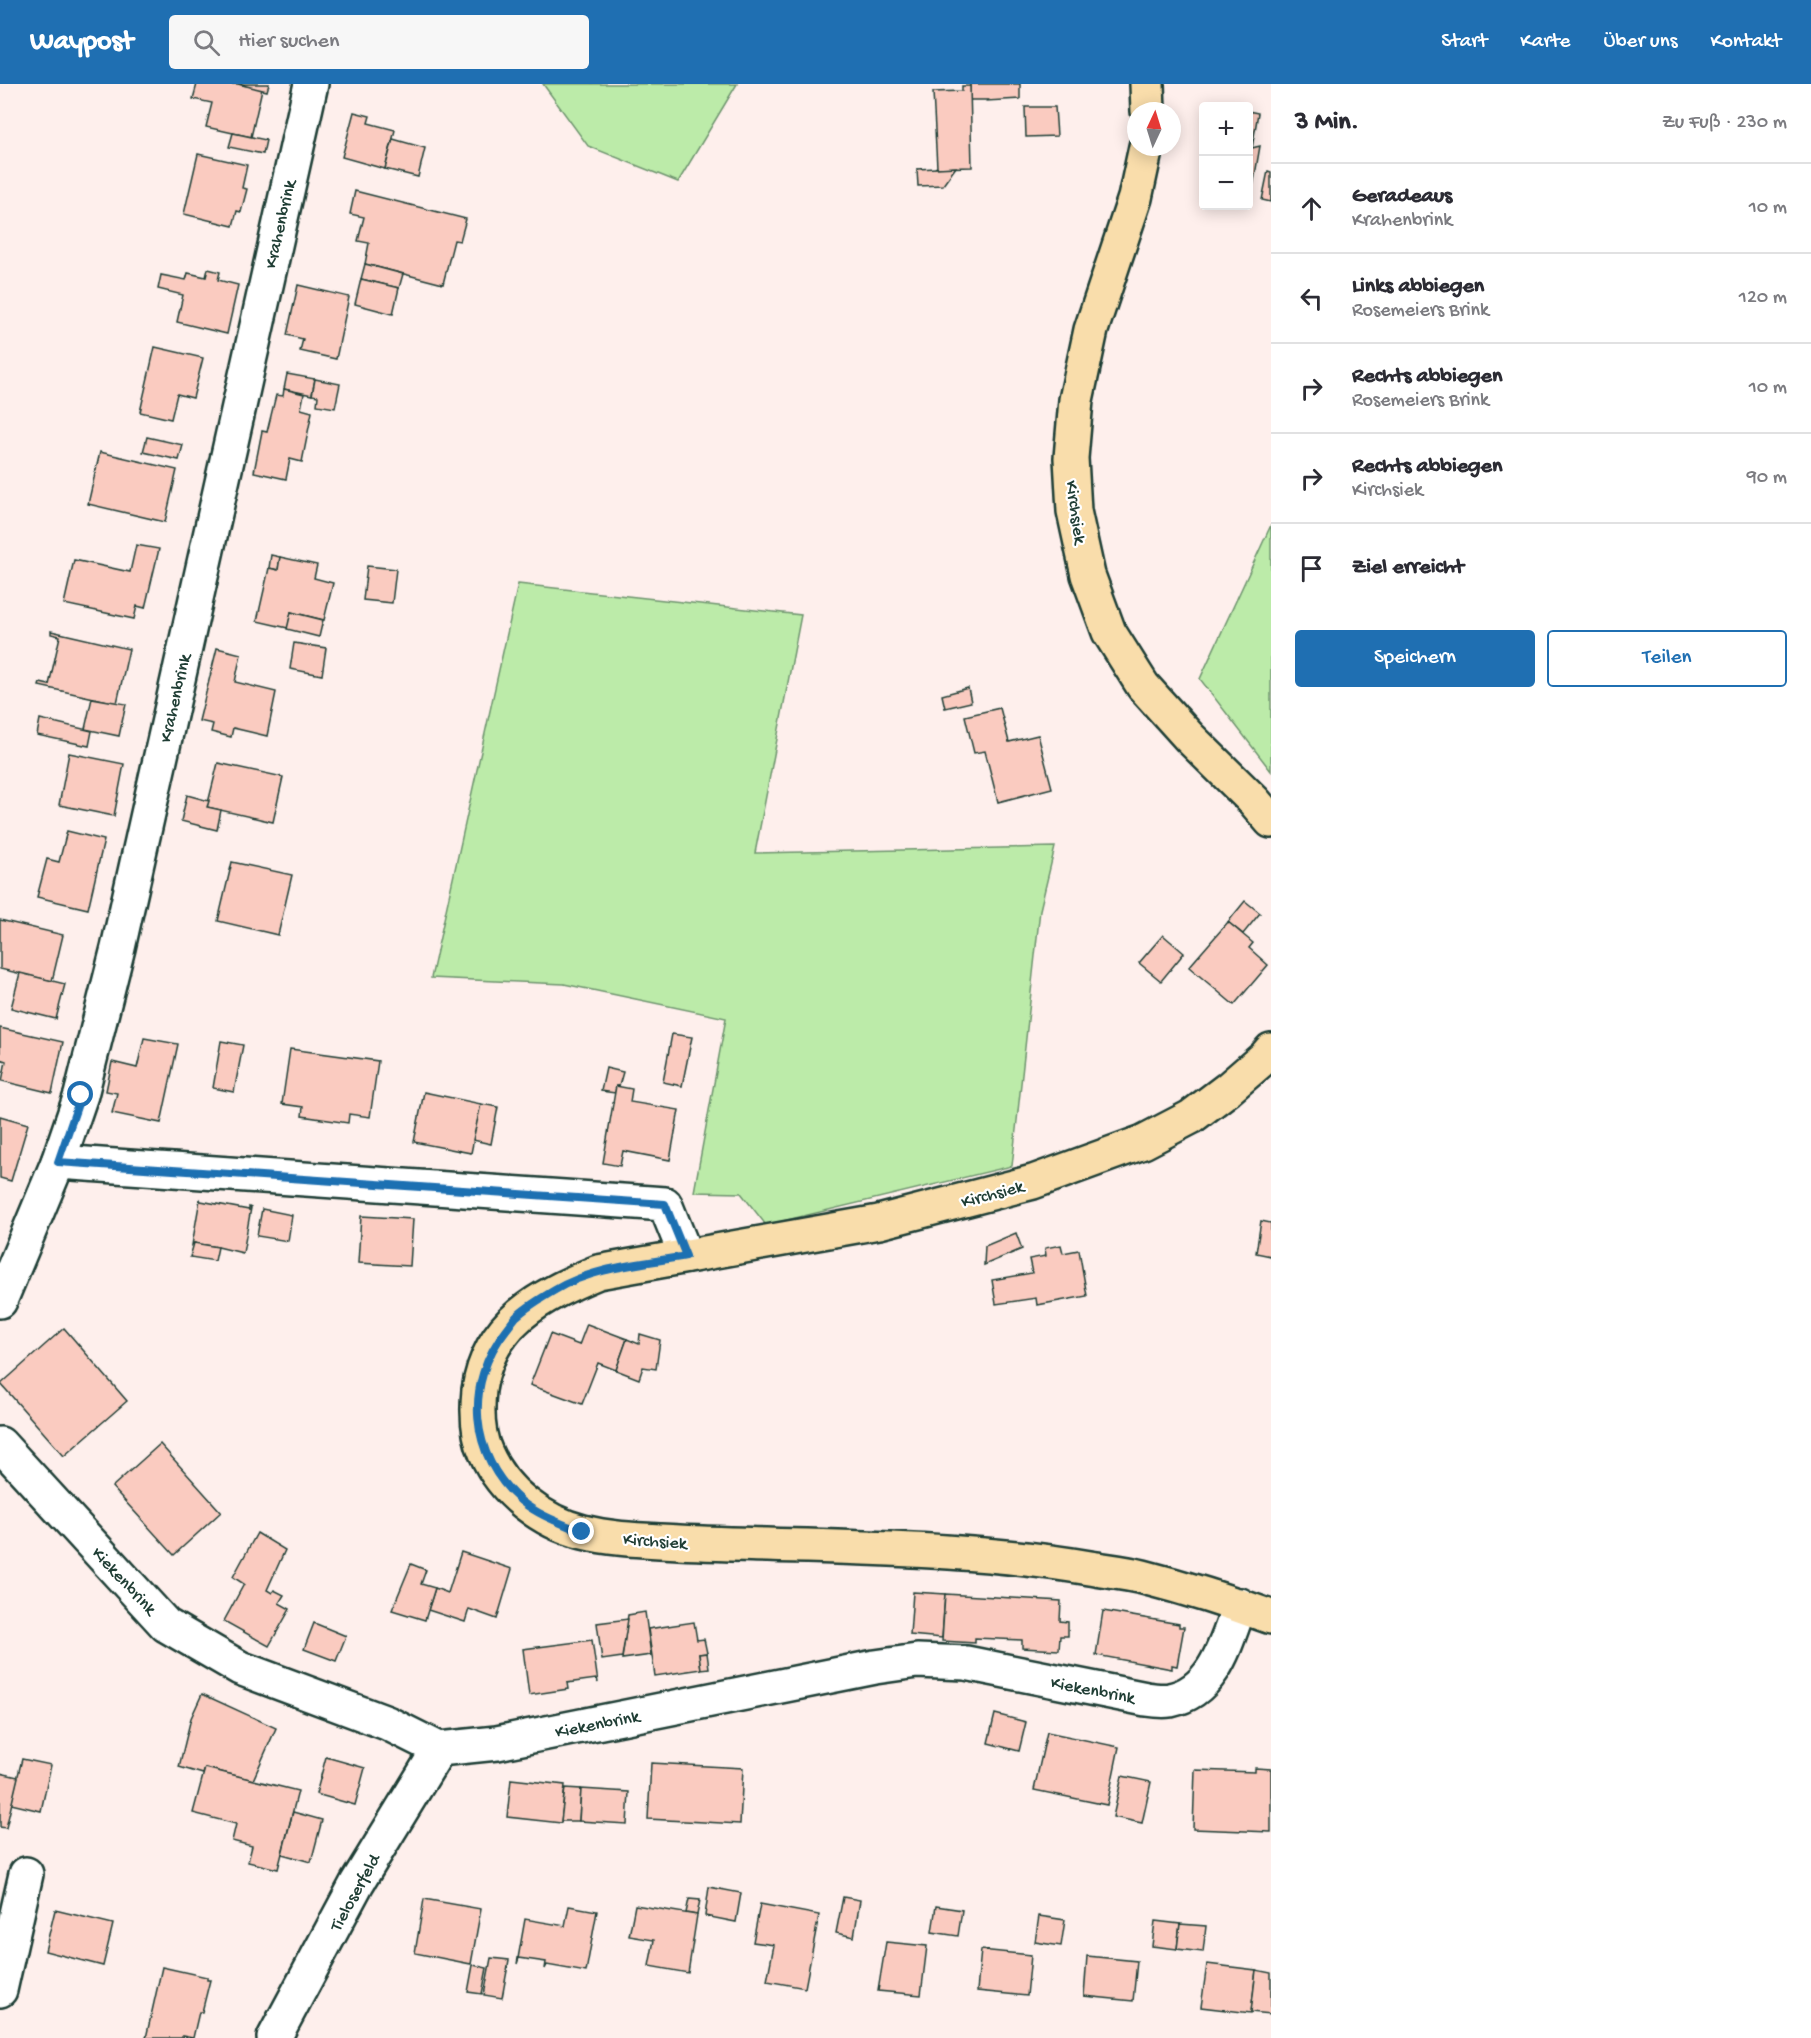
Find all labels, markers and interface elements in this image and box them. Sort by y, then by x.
search box [169,15,589,69]
text: Waypost [30,26,133,59]
icon: search [190,26,223,59]
text: Hier suchen [238,29,339,55]
text: Start [1441,30,1487,55]
text: Karte [1520,30,1570,55]
text: Über uns [1603,30,1677,55]
text: Kontakt [1710,30,1781,55]
north arrow [1127,102,1181,156]
map controls [1199,102,1253,210]
button: + [1199,102,1253,156]
text: 3 Min. [1295,108,1359,139]
text: Zu Fuß · 230 m [1662,112,1787,135]
button: − [1199,156,1253,210]
street label: Krahenbrink [261,176,302,271]
text: Geradeaus [1352,184,1452,210]
icon: ahead [1295,192,1328,225]
text: 10 m [1749,197,1787,220]
text: Krahenbrink [1352,210,1452,233]
text: Links abbiegen [1352,274,1484,300]
icon: left [1295,282,1328,315]
text: 120 m [1739,287,1787,310]
text: Rosemeiers Brink [1352,300,1489,323]
text: Rechts abbiegen [1352,364,1502,390]
icon: right [1295,372,1328,405]
text: 10 m [1749,377,1787,400]
text: Rosemeiers Brink [1352,390,1489,413]
text: Rechts abbiegen [1352,454,1502,480]
icon: right [1295,462,1328,495]
text: 90 m [1747,467,1787,490]
street label: Kirchsiek [1060,479,1090,547]
text: Kirchsiek [1352,480,1423,503]
icon: arrive [1295,552,1328,585]
text: Ziel erreicht [1352,555,1464,581]
button: Speichern [1295,630,1535,687]
button: Teilen [1547,630,1787,687]
street label: Krahenbrink [156,650,197,745]
route start [67,1081,93,1107]
street label: Kirchsiek [959,1177,1028,1214]
route end [568,1518,594,1544]
street label: Kirchsiek [622,1530,689,1555]
street label: Kiekenbrink [86,1543,161,1622]
street label: Kiekenbrink [1049,1673,1138,1710]
street label: Kiekenbrink [554,1707,643,1744]
street label: Tieloserfeld [326,1850,387,1936]

